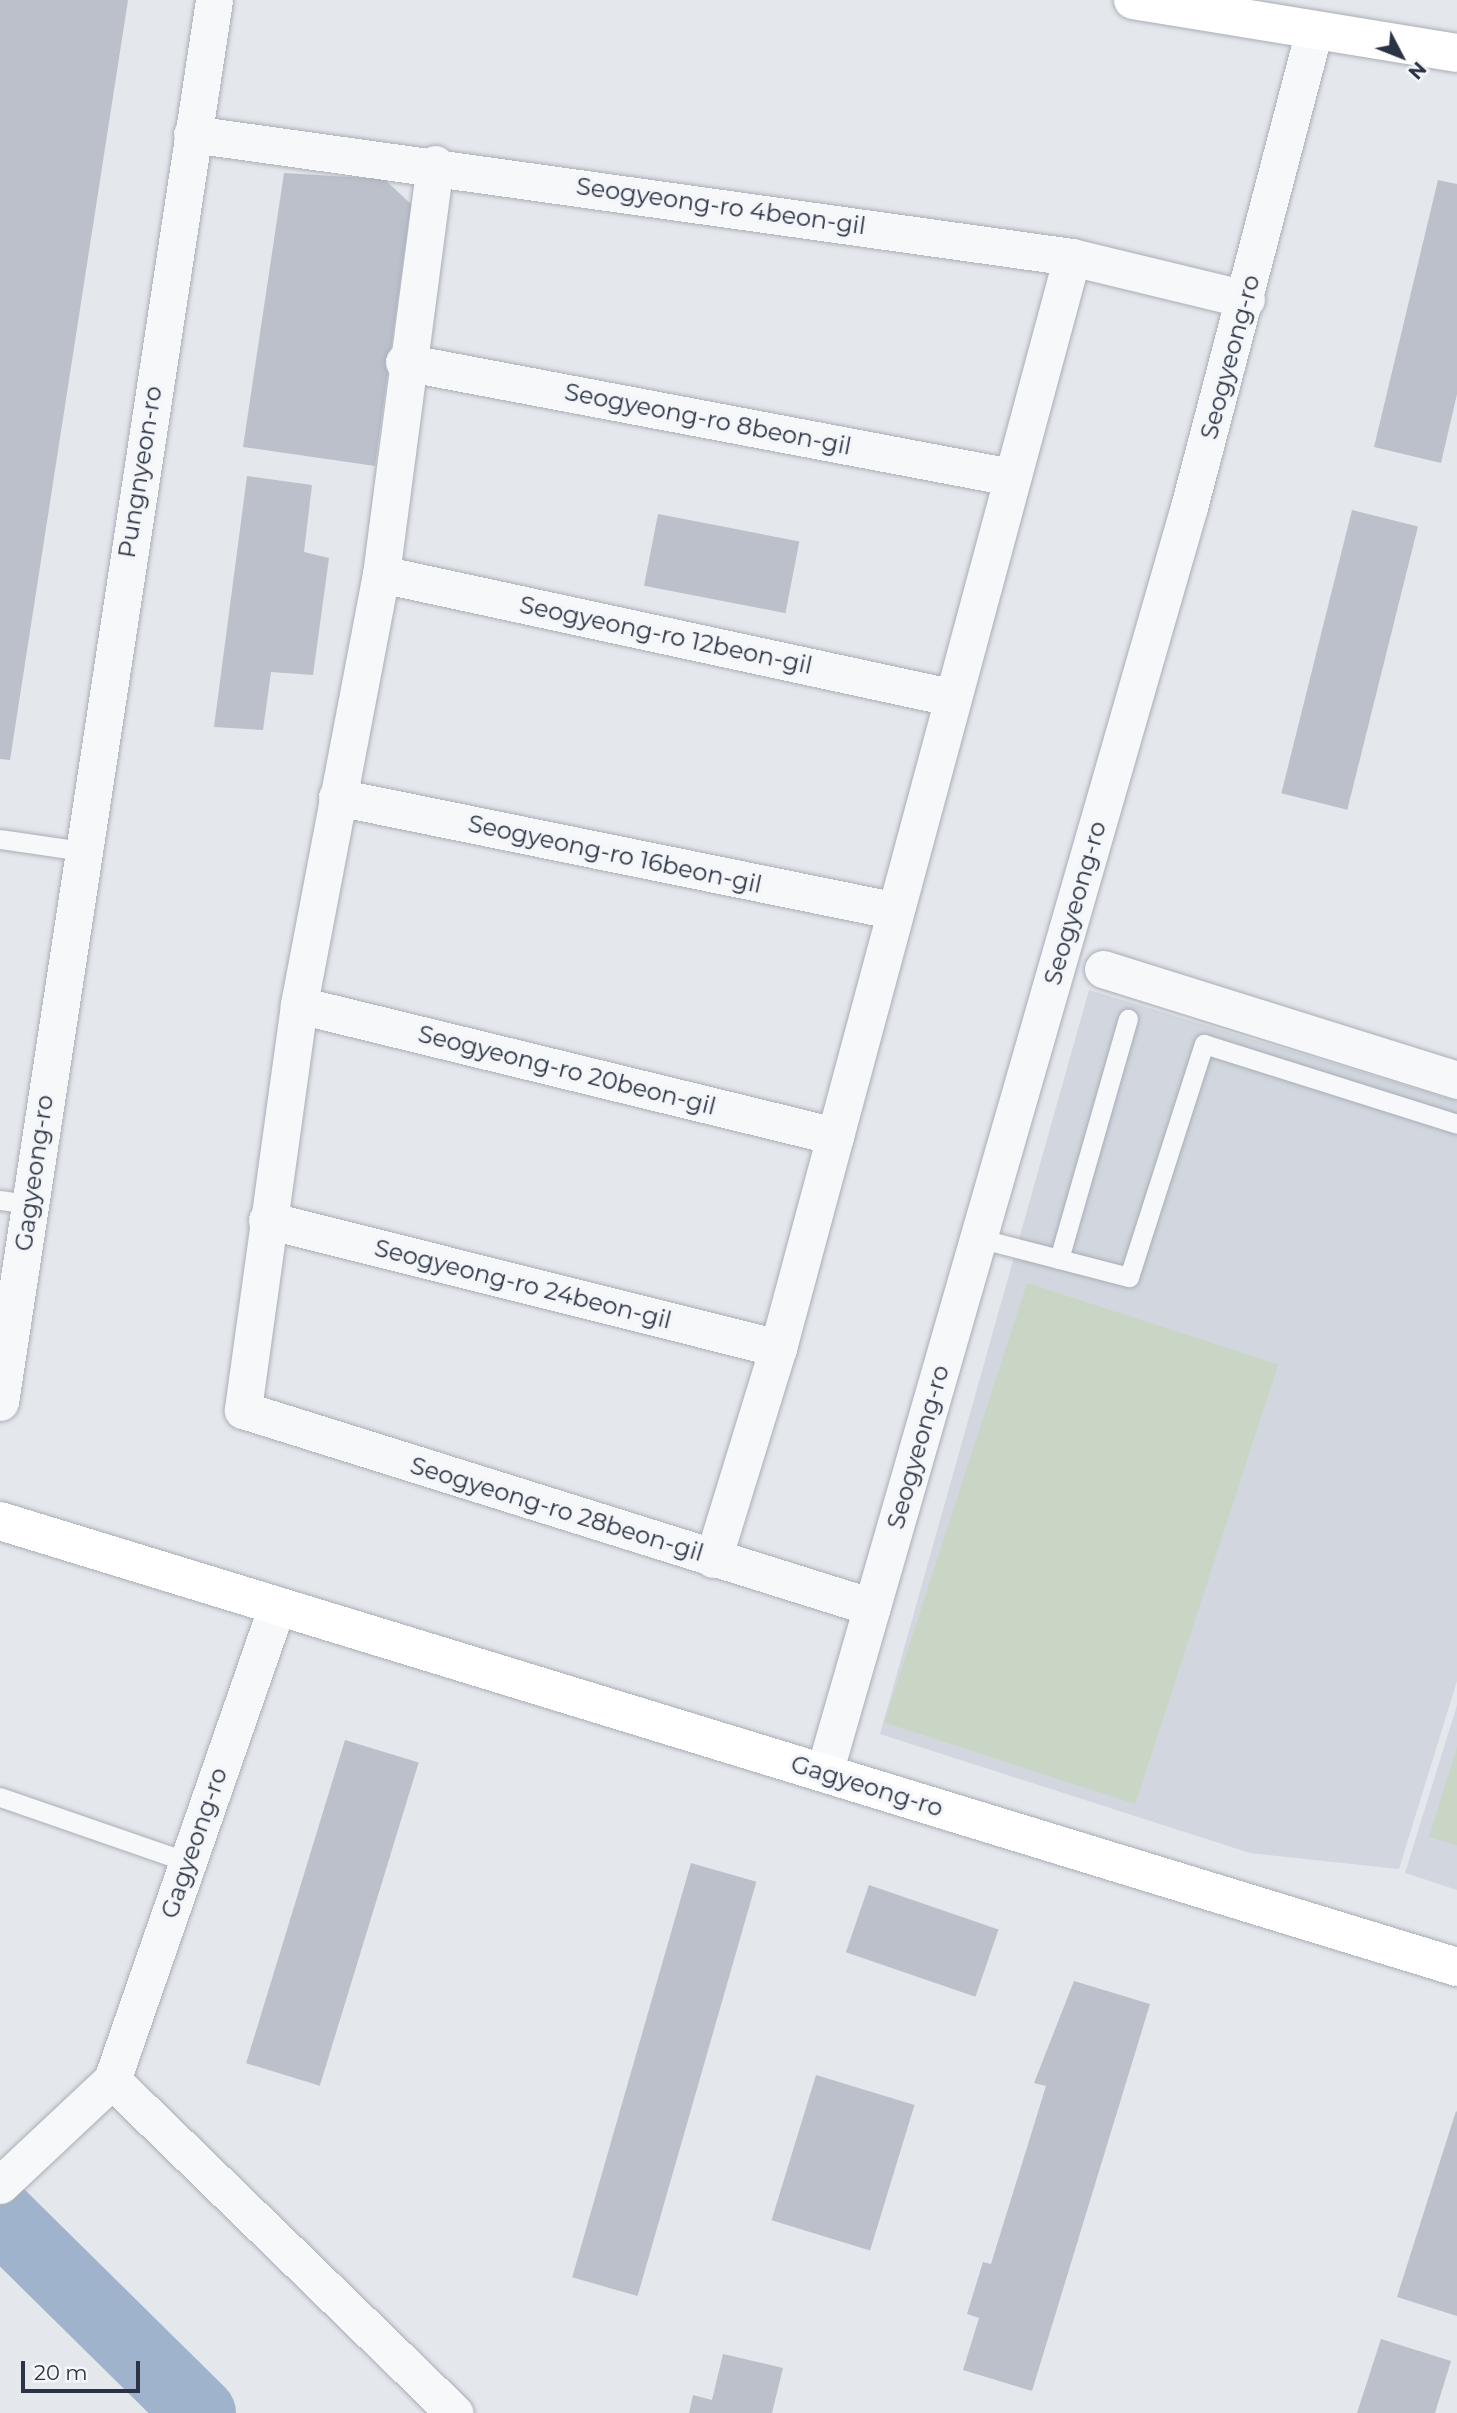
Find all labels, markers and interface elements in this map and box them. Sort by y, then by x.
north arrow [1366,21,1436,91]
text: N [1403,57,1431,84]
street label: Seogyeong-ro 4beon-gil [574,171,868,241]
street label: Seogyeong-ro [1194,272,1266,442]
street label: Seogyeong-ro 8beon-gil [562,377,854,461]
street label: Pungnyeon-ro [112,384,168,560]
street label: Seogyeong-ro 12beon-gil [517,590,815,680]
street label: Seogyeong-ro 16beon-gil [466,809,764,899]
street label: Seogyeong-ro [1038,818,1112,988]
street label: Seogyeong-ro 20beon-gil [415,1019,719,1121]
street label: Gagyeong-ro [9,1093,59,1253]
street label: Seogyeong-ro 24beon-gil [372,1233,674,1335]
street label: Seogyeong-ro [881,1362,955,1532]
street label: Seogyeong-ro 28beon-gil [407,1451,707,1567]
street label: Gagyeong-ro [788,1749,946,1823]
street label: Gagyeong-ro [155,1764,233,1922]
scale bar [24,2346,144,2390]
text: 20 m [34,2360,88,2385]

